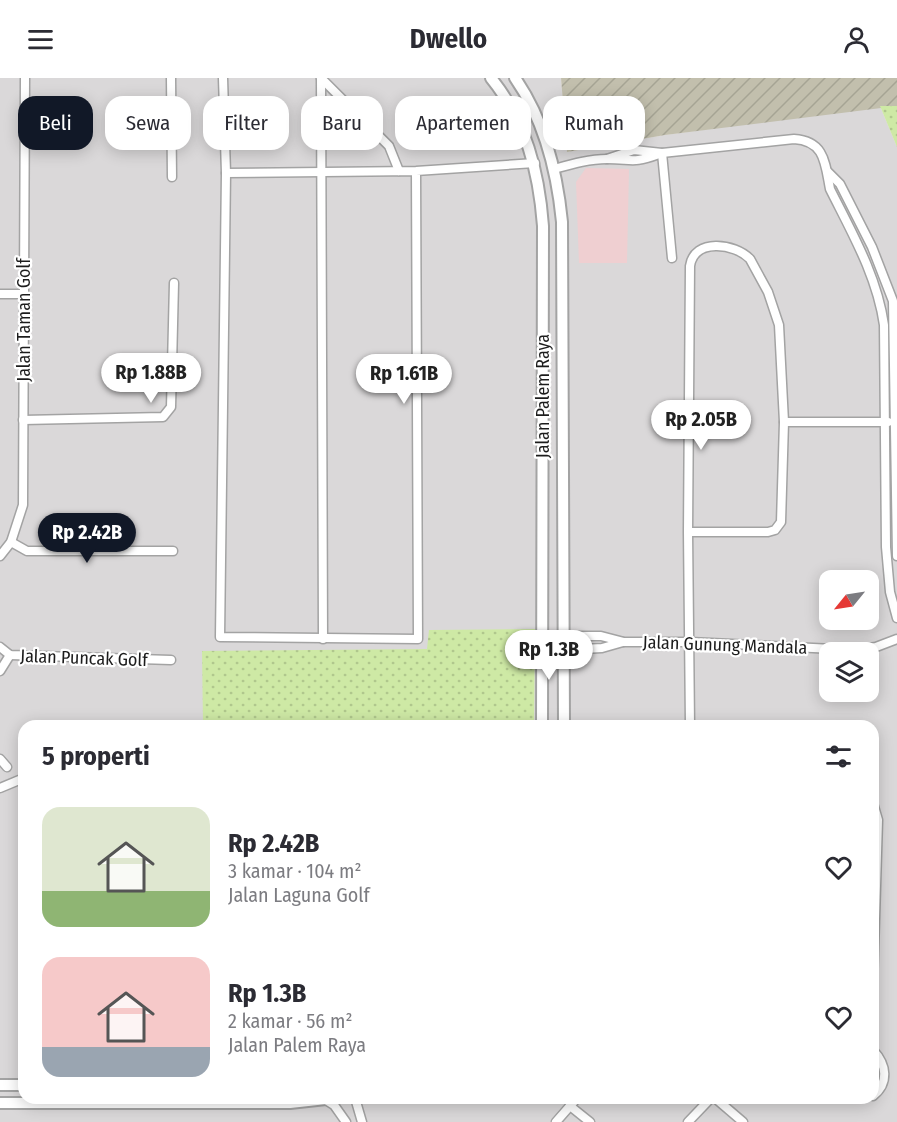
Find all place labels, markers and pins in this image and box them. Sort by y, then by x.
pin: Rp 1.88B [89,353,213,404]
pin: Rp 1.61B [342,354,466,405]
pin: Rp 2.05B [639,400,763,451]
pin: Rp 2.42B [25,513,149,564]
pin: Rp 1.3B [494,630,604,681]

